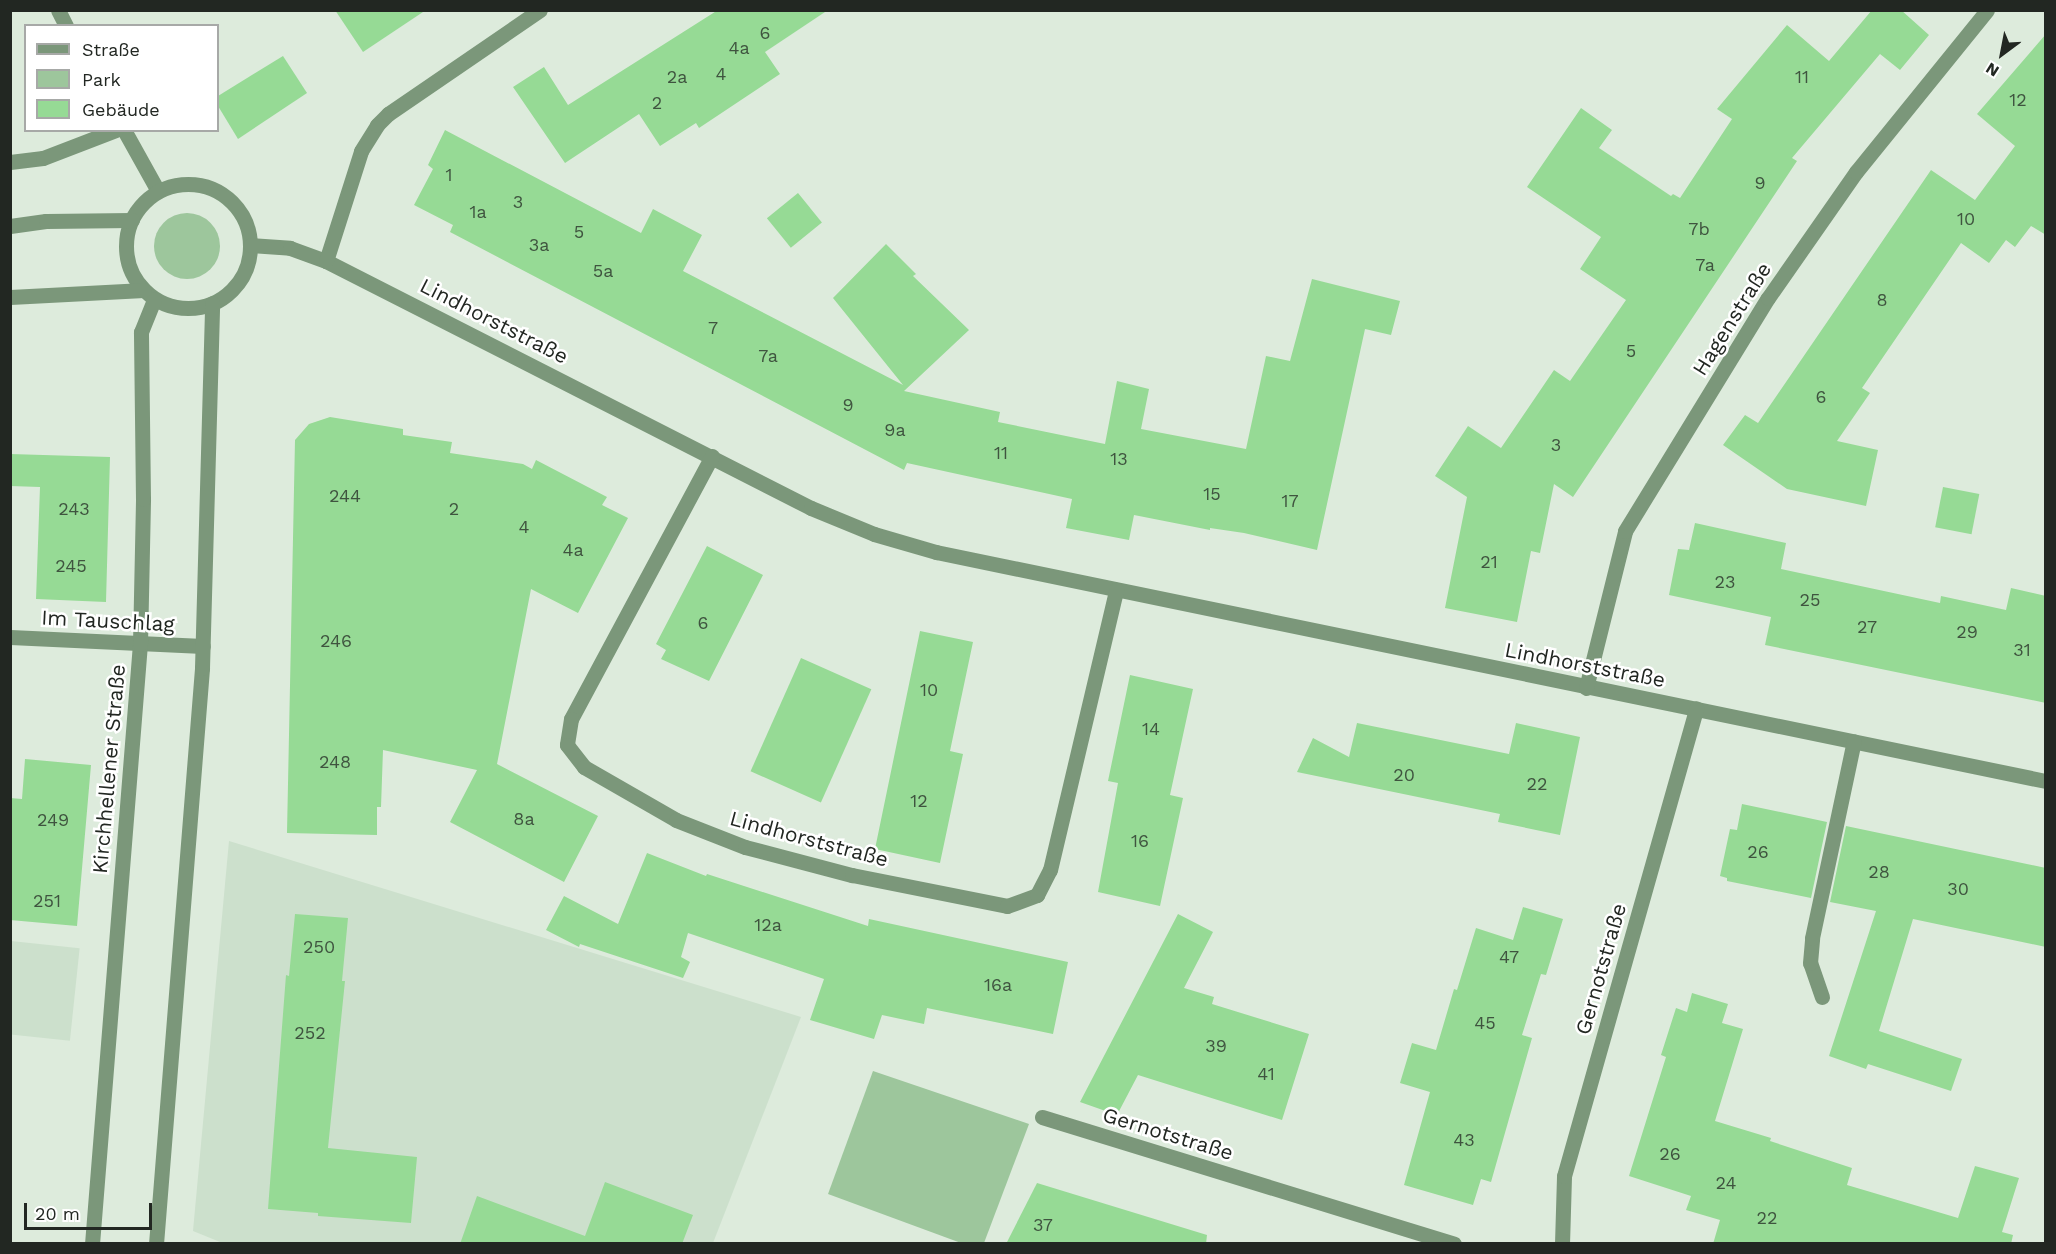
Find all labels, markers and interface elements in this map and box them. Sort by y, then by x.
house number: 6 [760,22,770,44]
legend [24,24,219,132]
north arrow [1972,24,2032,84]
house number: 4a [728,37,750,59]
text: Straße [82,39,140,60]
text: N [1982,58,2002,81]
house number: 4 [716,63,726,85]
house number: 2a [667,66,687,88]
house number: 11 [1795,66,1809,88]
text: Park [82,69,121,90]
house number: 12 [2009,89,2027,111]
house number: 2 [652,92,662,114]
text: Gebäude [82,99,160,120]
house number: 1 [445,164,453,186]
house number: 9 [1754,172,1766,194]
house number: 3 [513,191,523,213]
house number: 1a [469,201,487,223]
house number: 10 [1957,208,1975,230]
house number: 7b [1688,218,1710,240]
house number: 5 [574,221,584,243]
house number: 3a [529,234,549,256]
house number: 7a [1695,254,1715,276]
street label: Hagenstraße [1687,258,1777,380]
house number: 5a [593,260,613,282]
street label: Lindhorststraße [416,273,572,369]
house number: 8 [1876,289,1888,311]
house number: 7 [708,317,718,339]
house number: 5 [1626,340,1636,362]
house number: 7a [758,345,778,367]
house number: 6 [1816,386,1826,408]
house number: 9 [842,394,854,416]
house number: 9a [884,419,906,441]
house number: 3 [1551,434,1561,456]
house number: 11 [994,442,1008,464]
house number: 13 [1110,448,1128,470]
house number: 15 [1203,483,1221,505]
house number: 244 [329,485,361,507]
house number: 17 [1281,490,1299,512]
house number: 243 [58,498,90,520]
house number: 2 [449,498,459,520]
house number: 4 [519,516,529,538]
house number: 4a [562,539,584,561]
house number: 21 [1480,551,1498,573]
house number: 245 [55,555,87,577]
house number: 23 [1715,571,1735,593]
house number: 25 [1800,589,1820,611]
street label: Im Tauschlag [40,605,176,637]
house number: 6 [698,612,708,634]
house number: 27 [1857,616,1877,638]
house number: 29 [1956,621,1978,643]
house number: 246 [320,630,352,652]
street label: Lindhorststraße [1503,637,1667,693]
house number: 31 [2013,639,2031,661]
street label: Kirchhellener Straße [87,663,131,875]
house number: 10 [920,679,938,701]
house number: 14 [1142,718,1160,740]
house number: 248 [319,751,351,773]
house number: 20 [1393,764,1415,786]
house number: 22 [1527,773,1547,795]
house number: 12 [910,790,928,812]
street label: Lindhorststraße [727,806,891,872]
house number: 8a [513,808,535,830]
house number: 249 [37,809,69,831]
house number: 16 [1131,830,1149,852]
house number: 26 [1747,841,1769,863]
house number: 28 [1868,861,1890,883]
house number: 30 [1947,878,1969,900]
house number: 251 [33,890,61,912]
street label: Gernotstraße [1570,901,1632,1037]
house number: 12a [754,914,782,936]
house number: 250 [303,936,335,958]
house number: 47 [1499,946,1519,968]
house number: 16a [984,974,1012,996]
house number: 45 [1474,1012,1496,1034]
house number: 252 [294,1022,326,1044]
house number: 39 [1205,1035,1227,1057]
house number: 41 [1257,1063,1275,1085]
street label: Gernotstraße [1100,1102,1236,1166]
house number: 43 [1453,1129,1475,1151]
house number: 26 [1659,1143,1681,1165]
house number: 24 [1716,1172,1736,1194]
scale bar [27,1191,154,1229]
text: 20 m [35,1203,80,1224]
house number: 22 [1757,1207,1777,1229]
house number: 37 [1033,1214,1053,1236]

